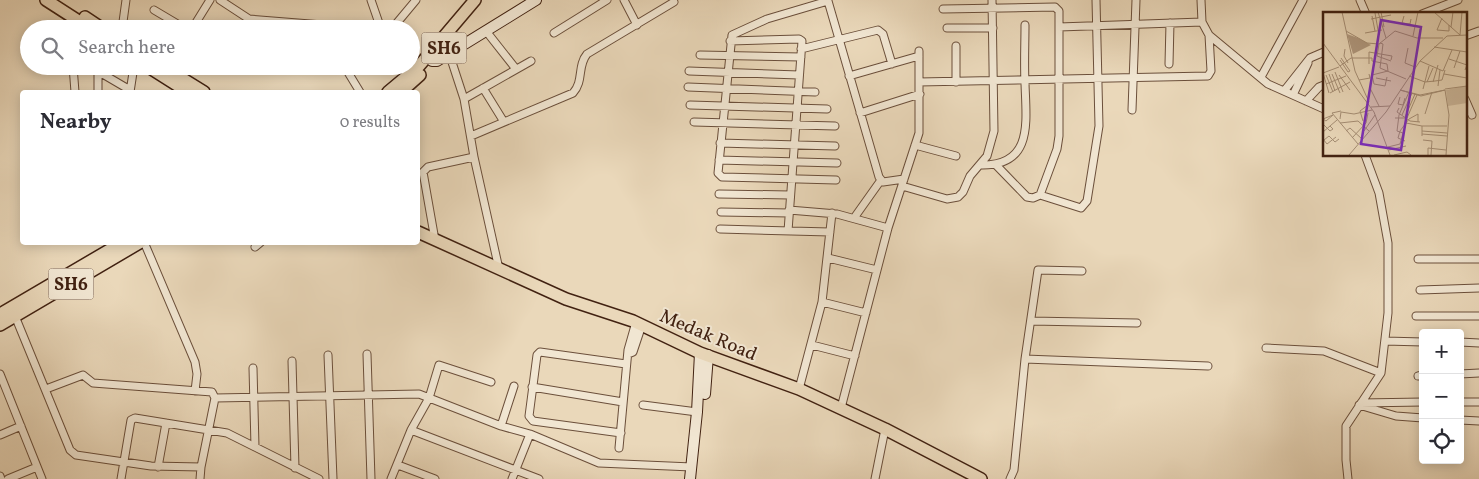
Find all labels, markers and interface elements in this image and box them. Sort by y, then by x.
inset map [1323,12,1466,156]
search box [20,20,420,75]
road number: SH6 [422,32,466,64]
icon: search [38,34,66,62]
text: Search here [78,35,175,61]
text: Nearby [40,108,111,137]
text: 0 results [340,112,400,134]
road number: SH6 [48,268,94,300]
street label: Medak Road [655,304,761,368]
map controls [1419,329,1464,464]
button: + [1419,329,1464,374]
button: − [1419,374,1464,419]
button: locate [1419,419,1464,464]

